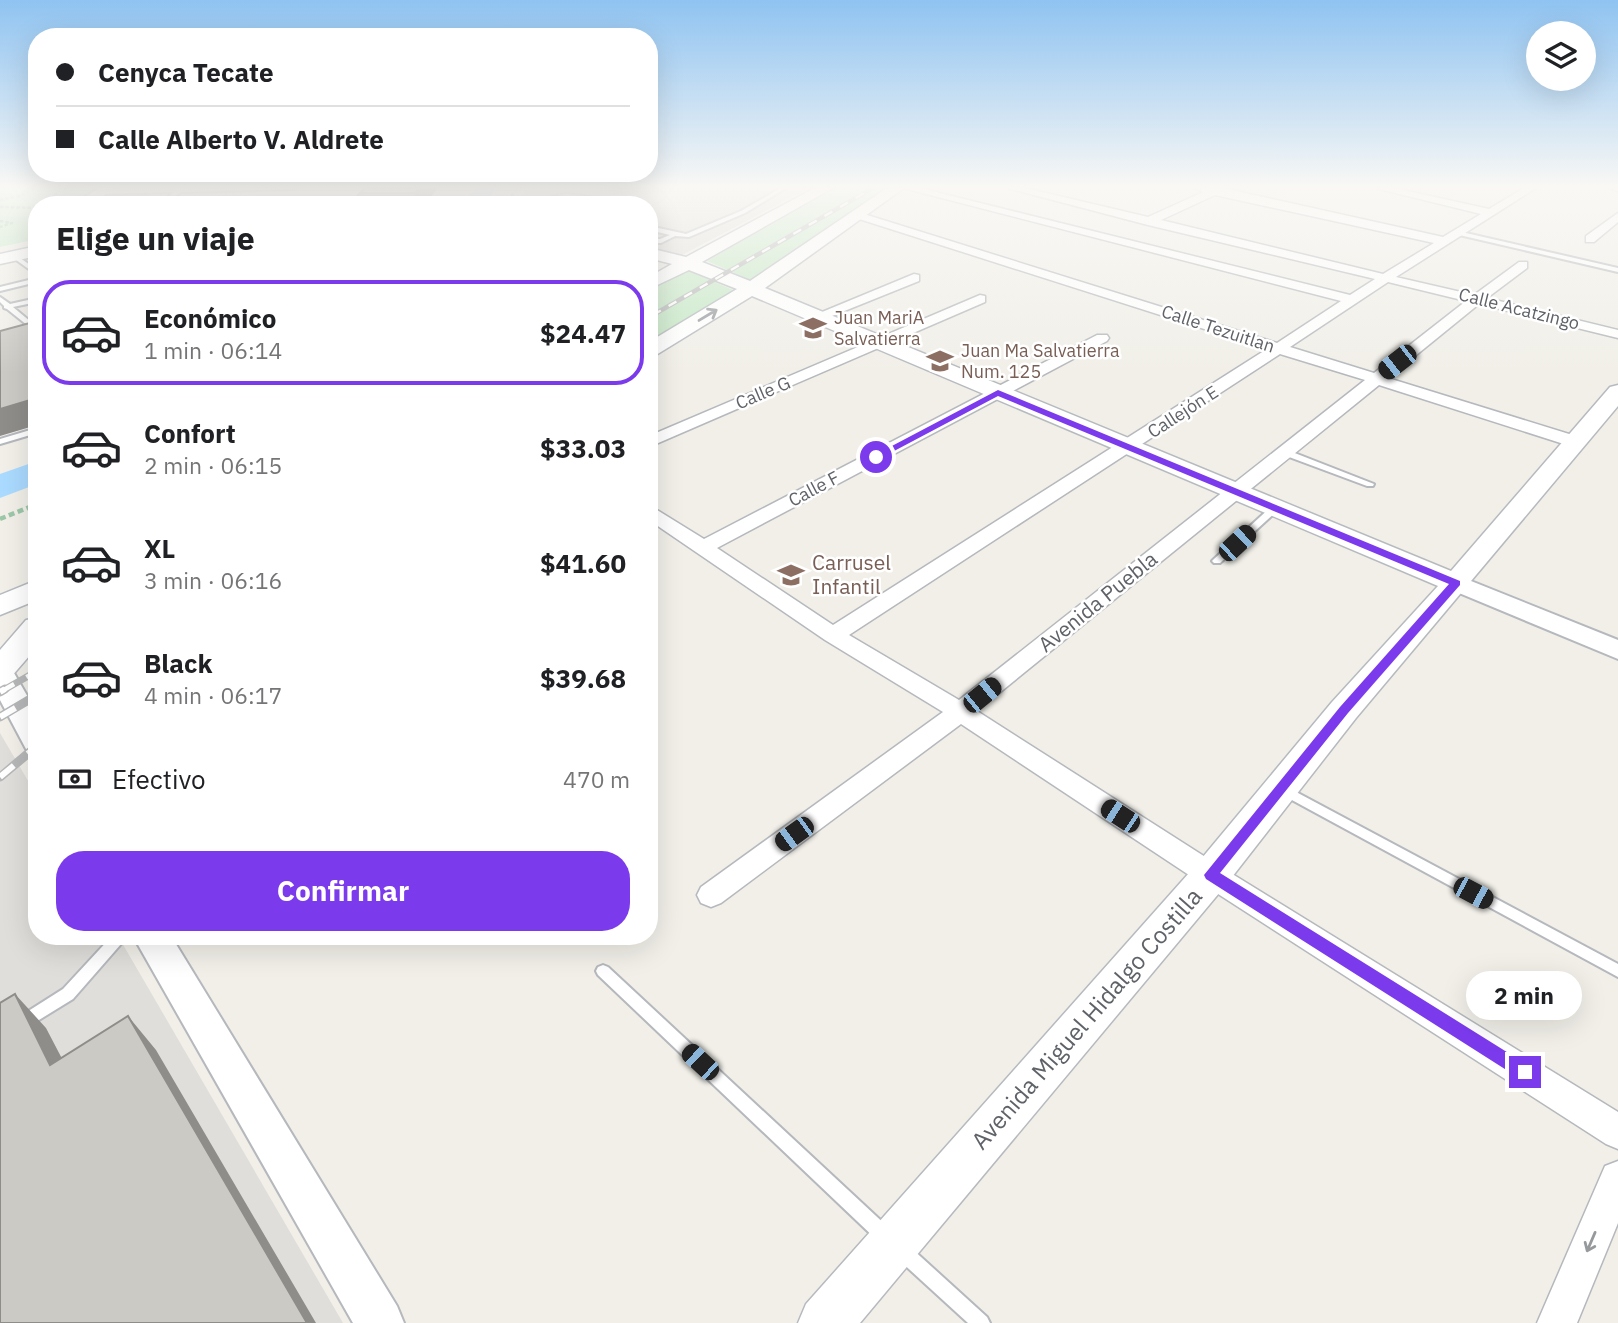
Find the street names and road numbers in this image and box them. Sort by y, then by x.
street label: Calle Acatzingo [1456,282,1582,335]
street label: Calle Tezuitlan [1159,299,1278,358]
street label: Calle G [732,371,794,414]
street label: Callejón E [1143,380,1223,443]
street label: Calle F [784,466,843,512]
street label: Avenida Puebla [1032,545,1163,658]
street label: Avenida Miguel Hidalgo Costilla [964,881,1209,1156]

